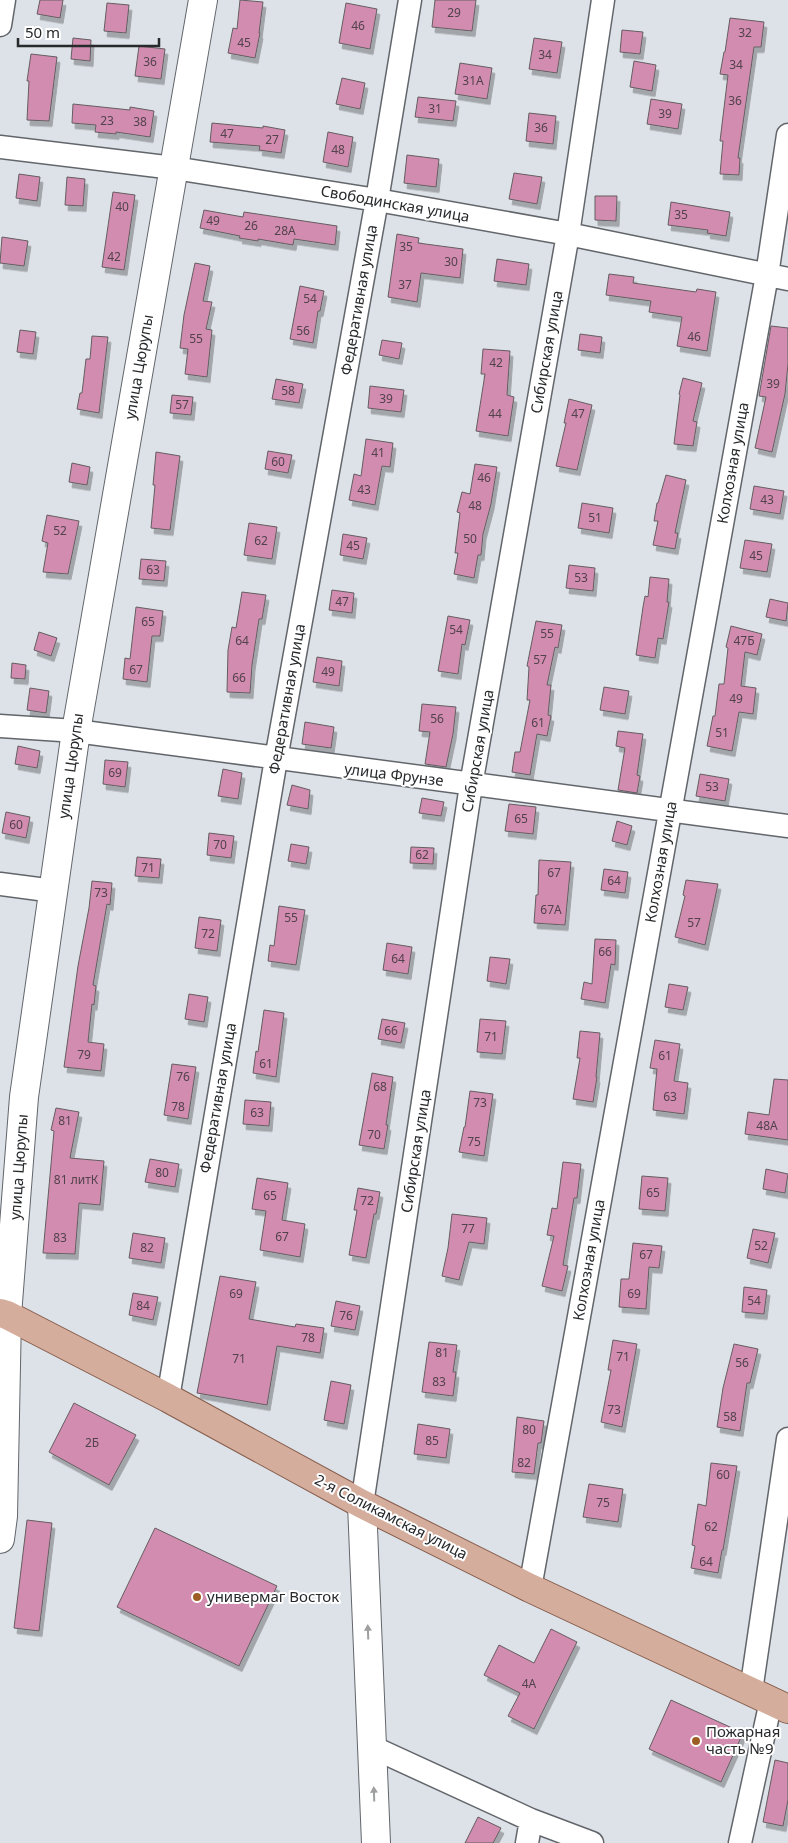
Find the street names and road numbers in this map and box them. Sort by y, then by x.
street label: Свободинская улица [319,180,471,226]
street label: Федеративная улица [335,223,381,377]
street label: Сибирская улица [525,289,567,415]
street label: улица Цюрупы [119,313,157,421]
street label: Колхозная улица [711,401,753,525]
street label: Федеративная улица [263,622,309,776]
street label: Сибирская улица [456,688,498,814]
street label: улица Цюрупы [53,712,87,820]
street label: улица Фрунзе [343,758,445,790]
street label: Колхозная улица [639,800,681,924]
street label: Федеративная улица [194,1021,240,1175]
street label: Сибирская улица [395,1088,435,1214]
street label: улица Цюрупы [4,1113,32,1221]
street label: Колхозная улица [567,1198,609,1322]
street label: 2-я Соликамская улица [312,1469,471,1563]

